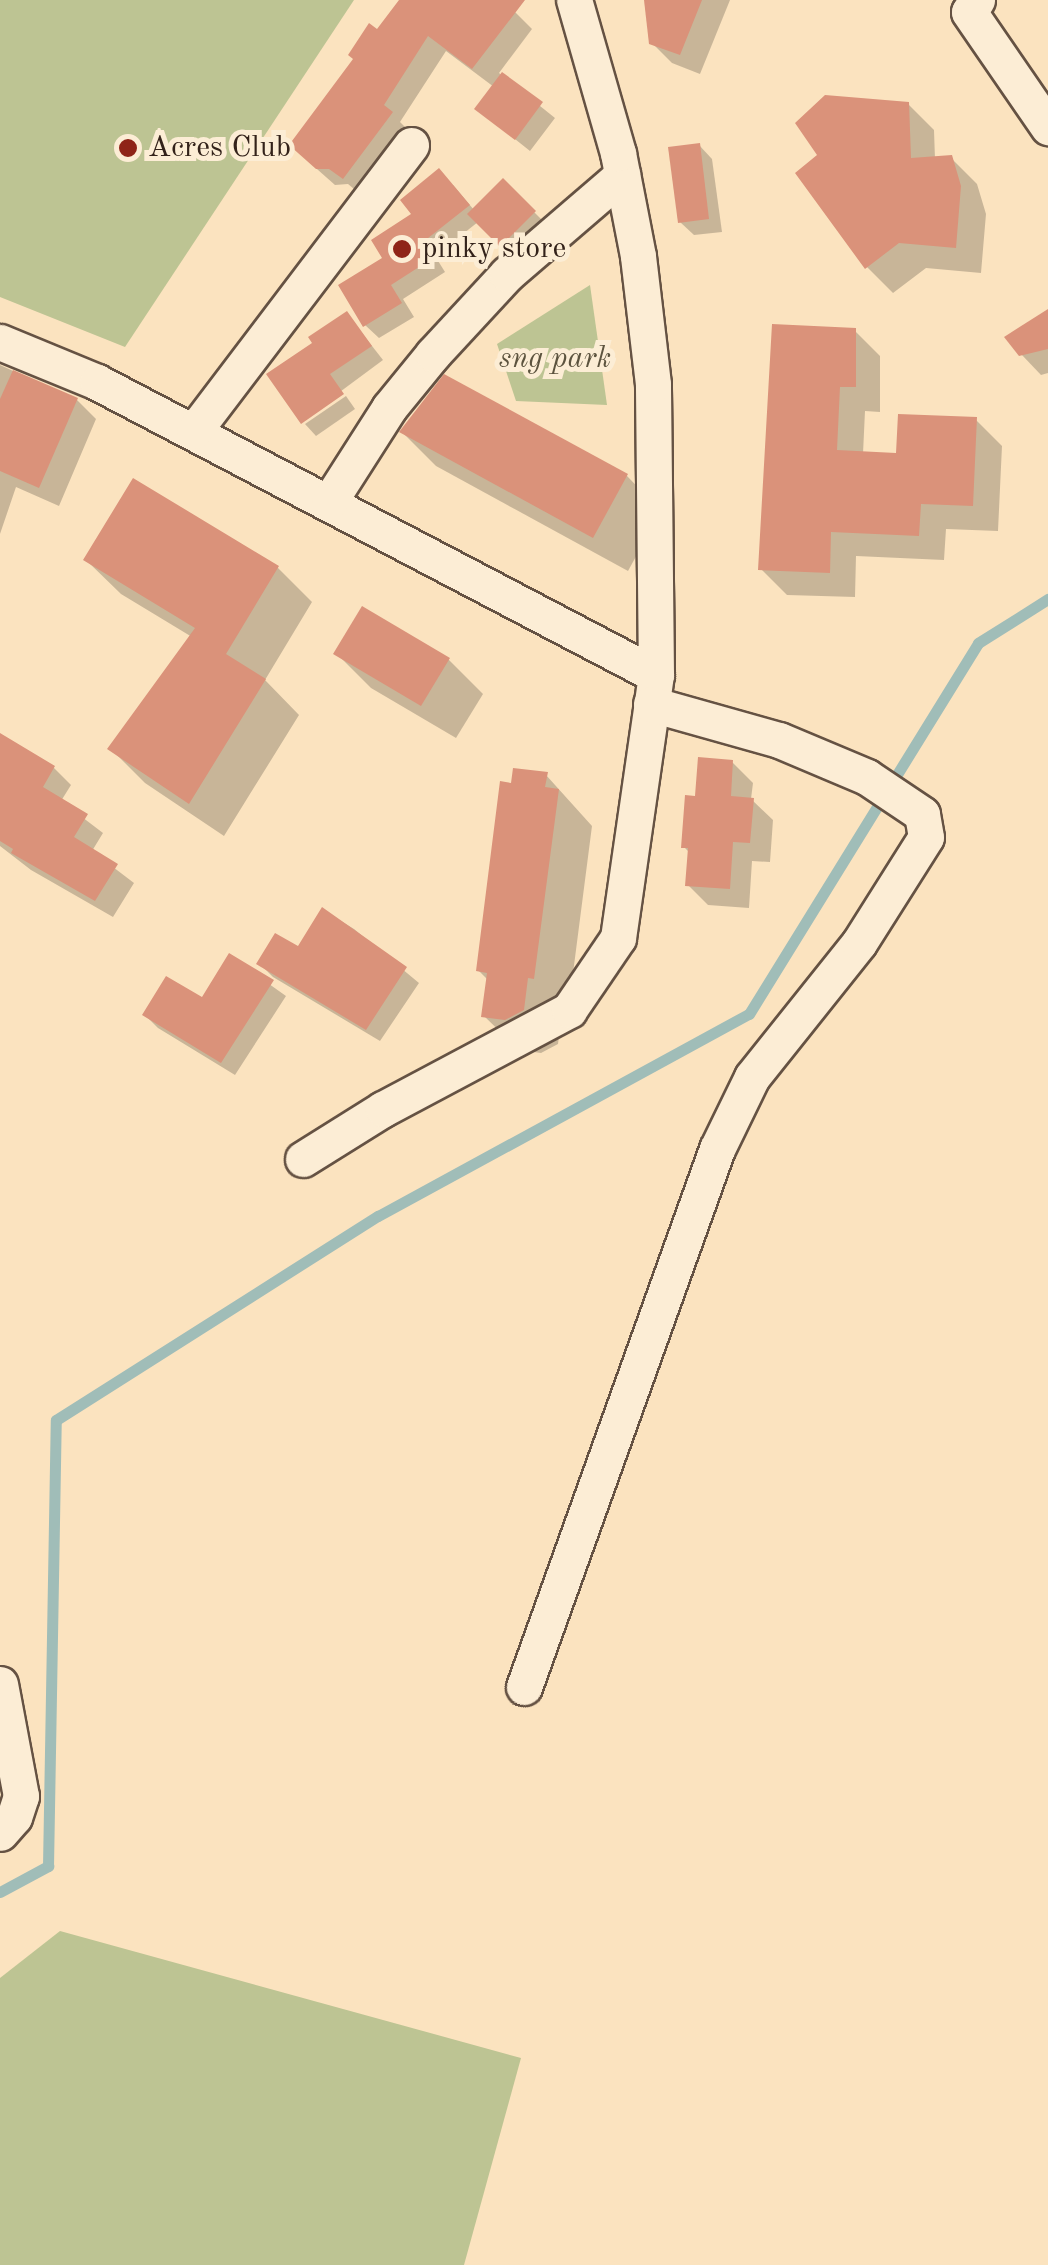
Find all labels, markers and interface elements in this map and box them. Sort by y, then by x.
place label: Acres Club [148,130,291,166]
marker: Acres Club [117,137,139,159]
place label: pinky store [422,231,566,267]
marker: pinky store [391,238,413,260]
park label: sng park [499,341,611,377]

